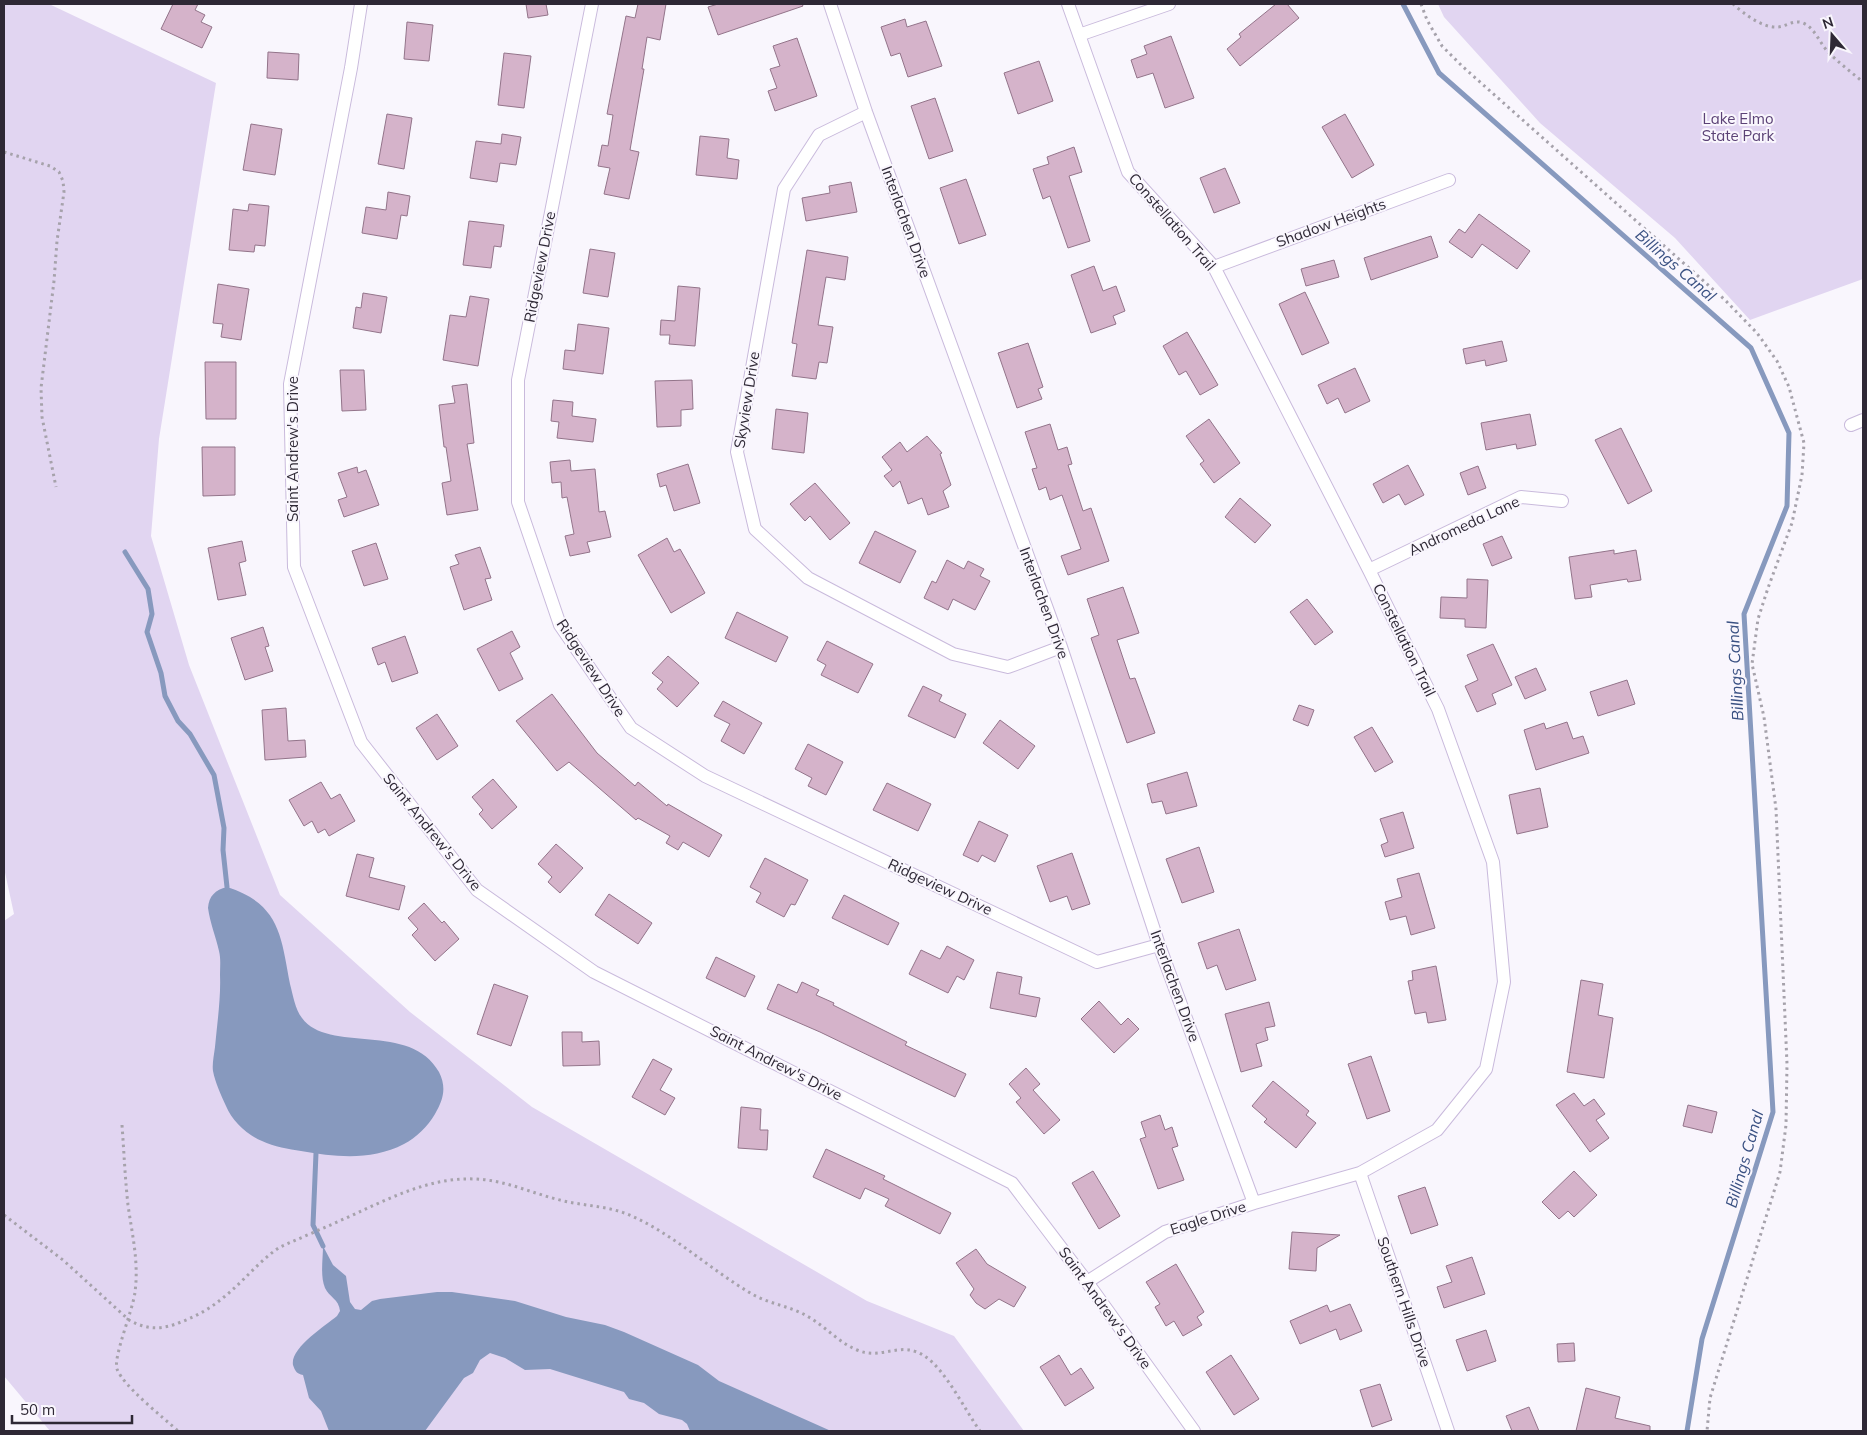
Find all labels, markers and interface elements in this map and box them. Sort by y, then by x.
north arrow [1807,10,1857,60]
text: N [1820,12,1836,33]
park label: Lake Elmo State Park [1702,109,1774,145]
street label: Interlachen Drive [877,163,935,280]
street label: Constellation Trail [1125,169,1220,274]
street label: Shadow Heights [1273,194,1388,251]
street label: Ridgeview Drive [519,210,560,324]
water label: Billings Canal [1632,225,1721,306]
street label: Skyview Drive [729,350,764,450]
street label: Saint Andrew's Drive [283,376,302,522]
street label: Andromeda Lane [1405,492,1522,560]
street label: Interlachen Drive [1015,544,1073,661]
street label: Constellation Trail [1369,580,1440,699]
street label: Ridgeview Drive [553,615,630,720]
water label: Billings Canal [1722,620,1748,722]
street label: Saint Andrew's Drive [379,769,486,894]
street label: Ridgeview Drive [885,854,995,919]
street label: Interlachen Drive [1146,927,1204,1044]
street label: Saint Andrew's Drive [707,1021,846,1104]
water label: Billings Canal [1721,1108,1767,1210]
street label: Eagle Drive [1168,1196,1248,1239]
street label: Southern Hills Drive [1373,1234,1436,1370]
street label: Saint Andrew's Drive [1055,1243,1156,1372]
scale bar [12,1392,132,1424]
text: 50 m [20,1400,55,1419]

